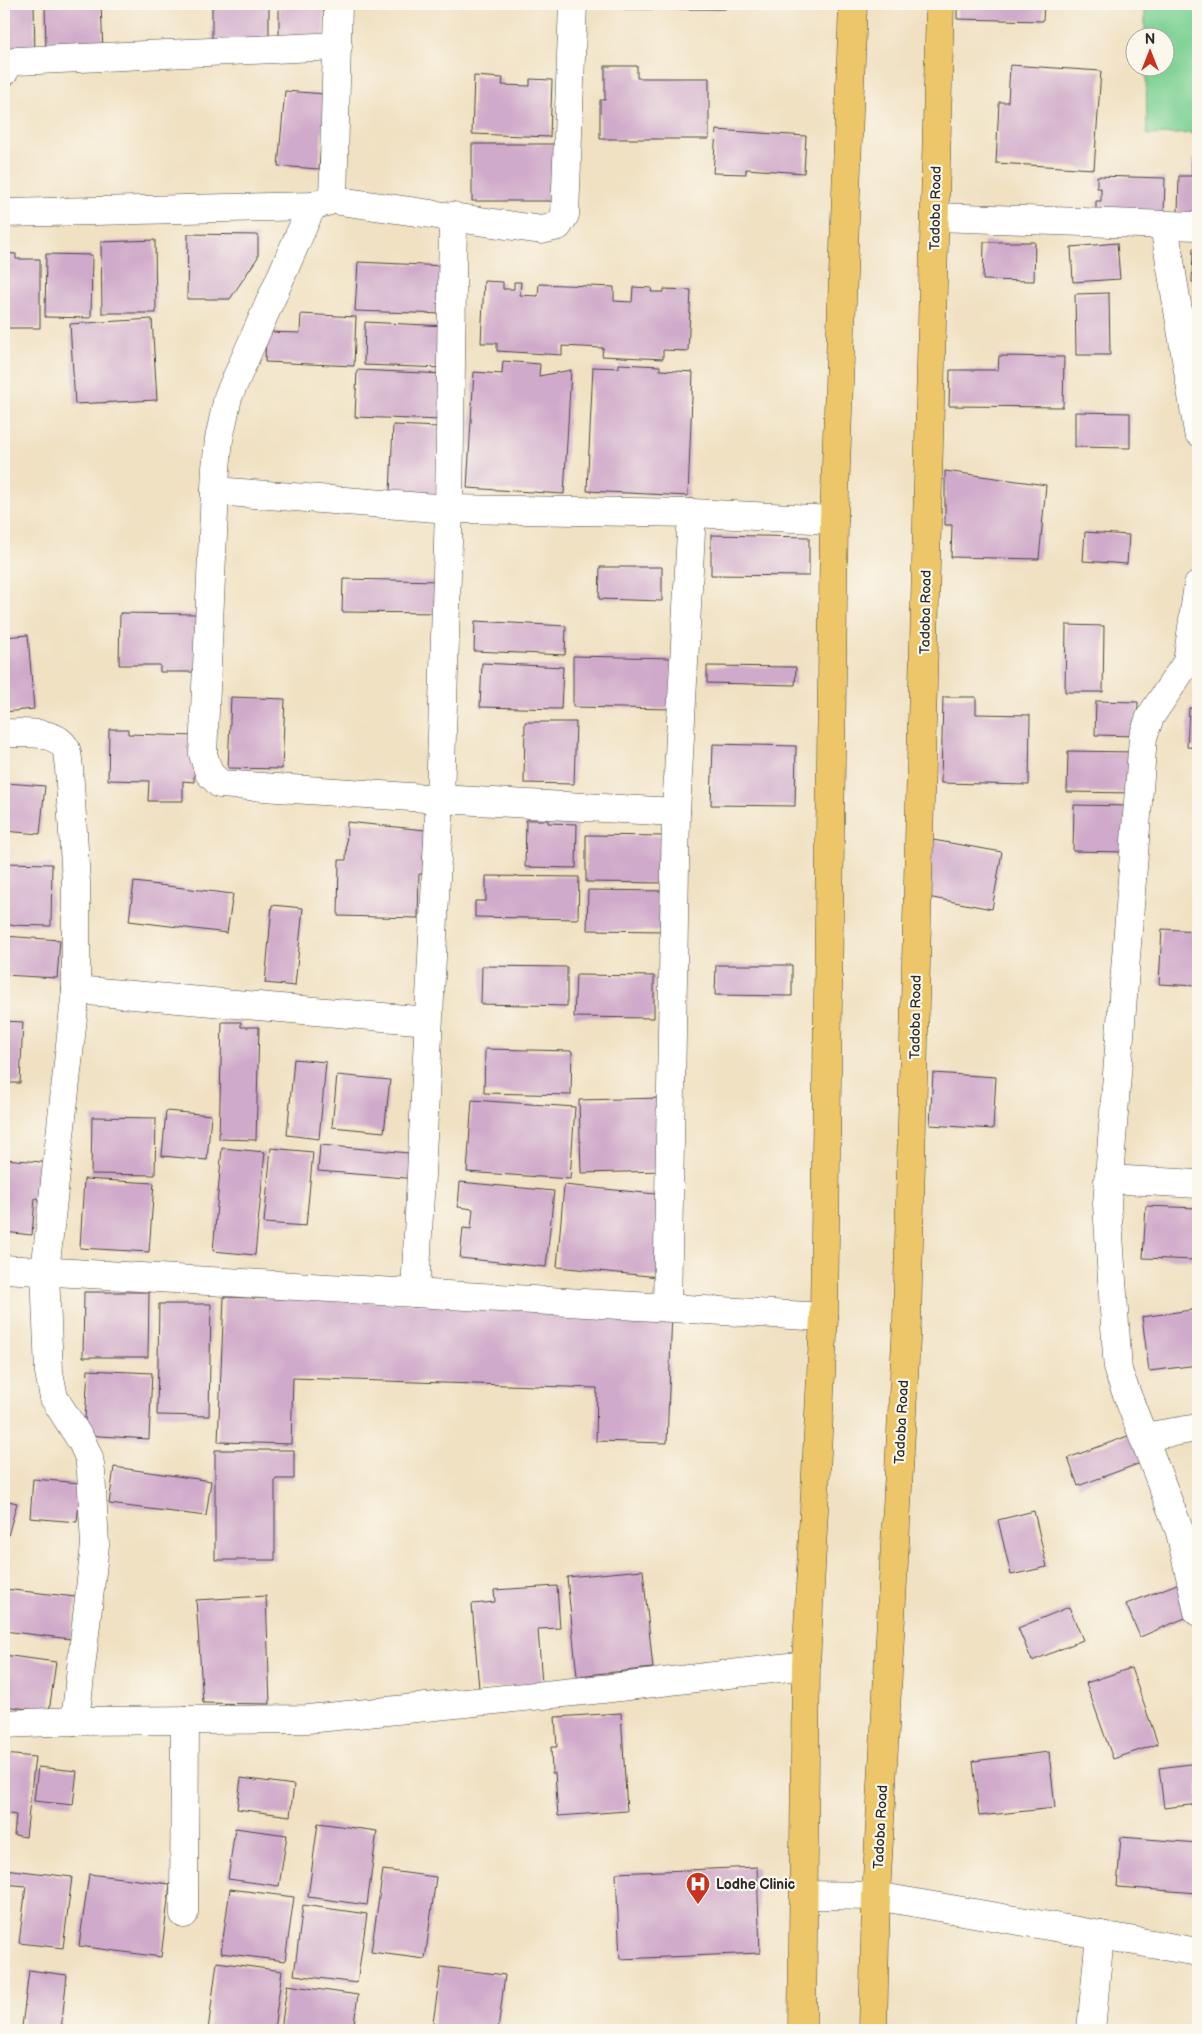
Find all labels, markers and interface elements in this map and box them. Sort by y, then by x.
north arrow [1124,28,1174,78]
text: N [1145,31,1155,48]
street label: Tadoba Road [926,166,945,250]
street label: Tadoba Road [916,570,935,654]
street label: Tadoba Road [906,975,925,1059]
street label: Tadoba Road [891,1379,912,1465]
street label: Tadoba Road [870,1784,891,1870]
hospital icon: Lodhe Clinic [685,1871,711,1905]
place label: Lodhe Clinic [716,1876,796,1893]

